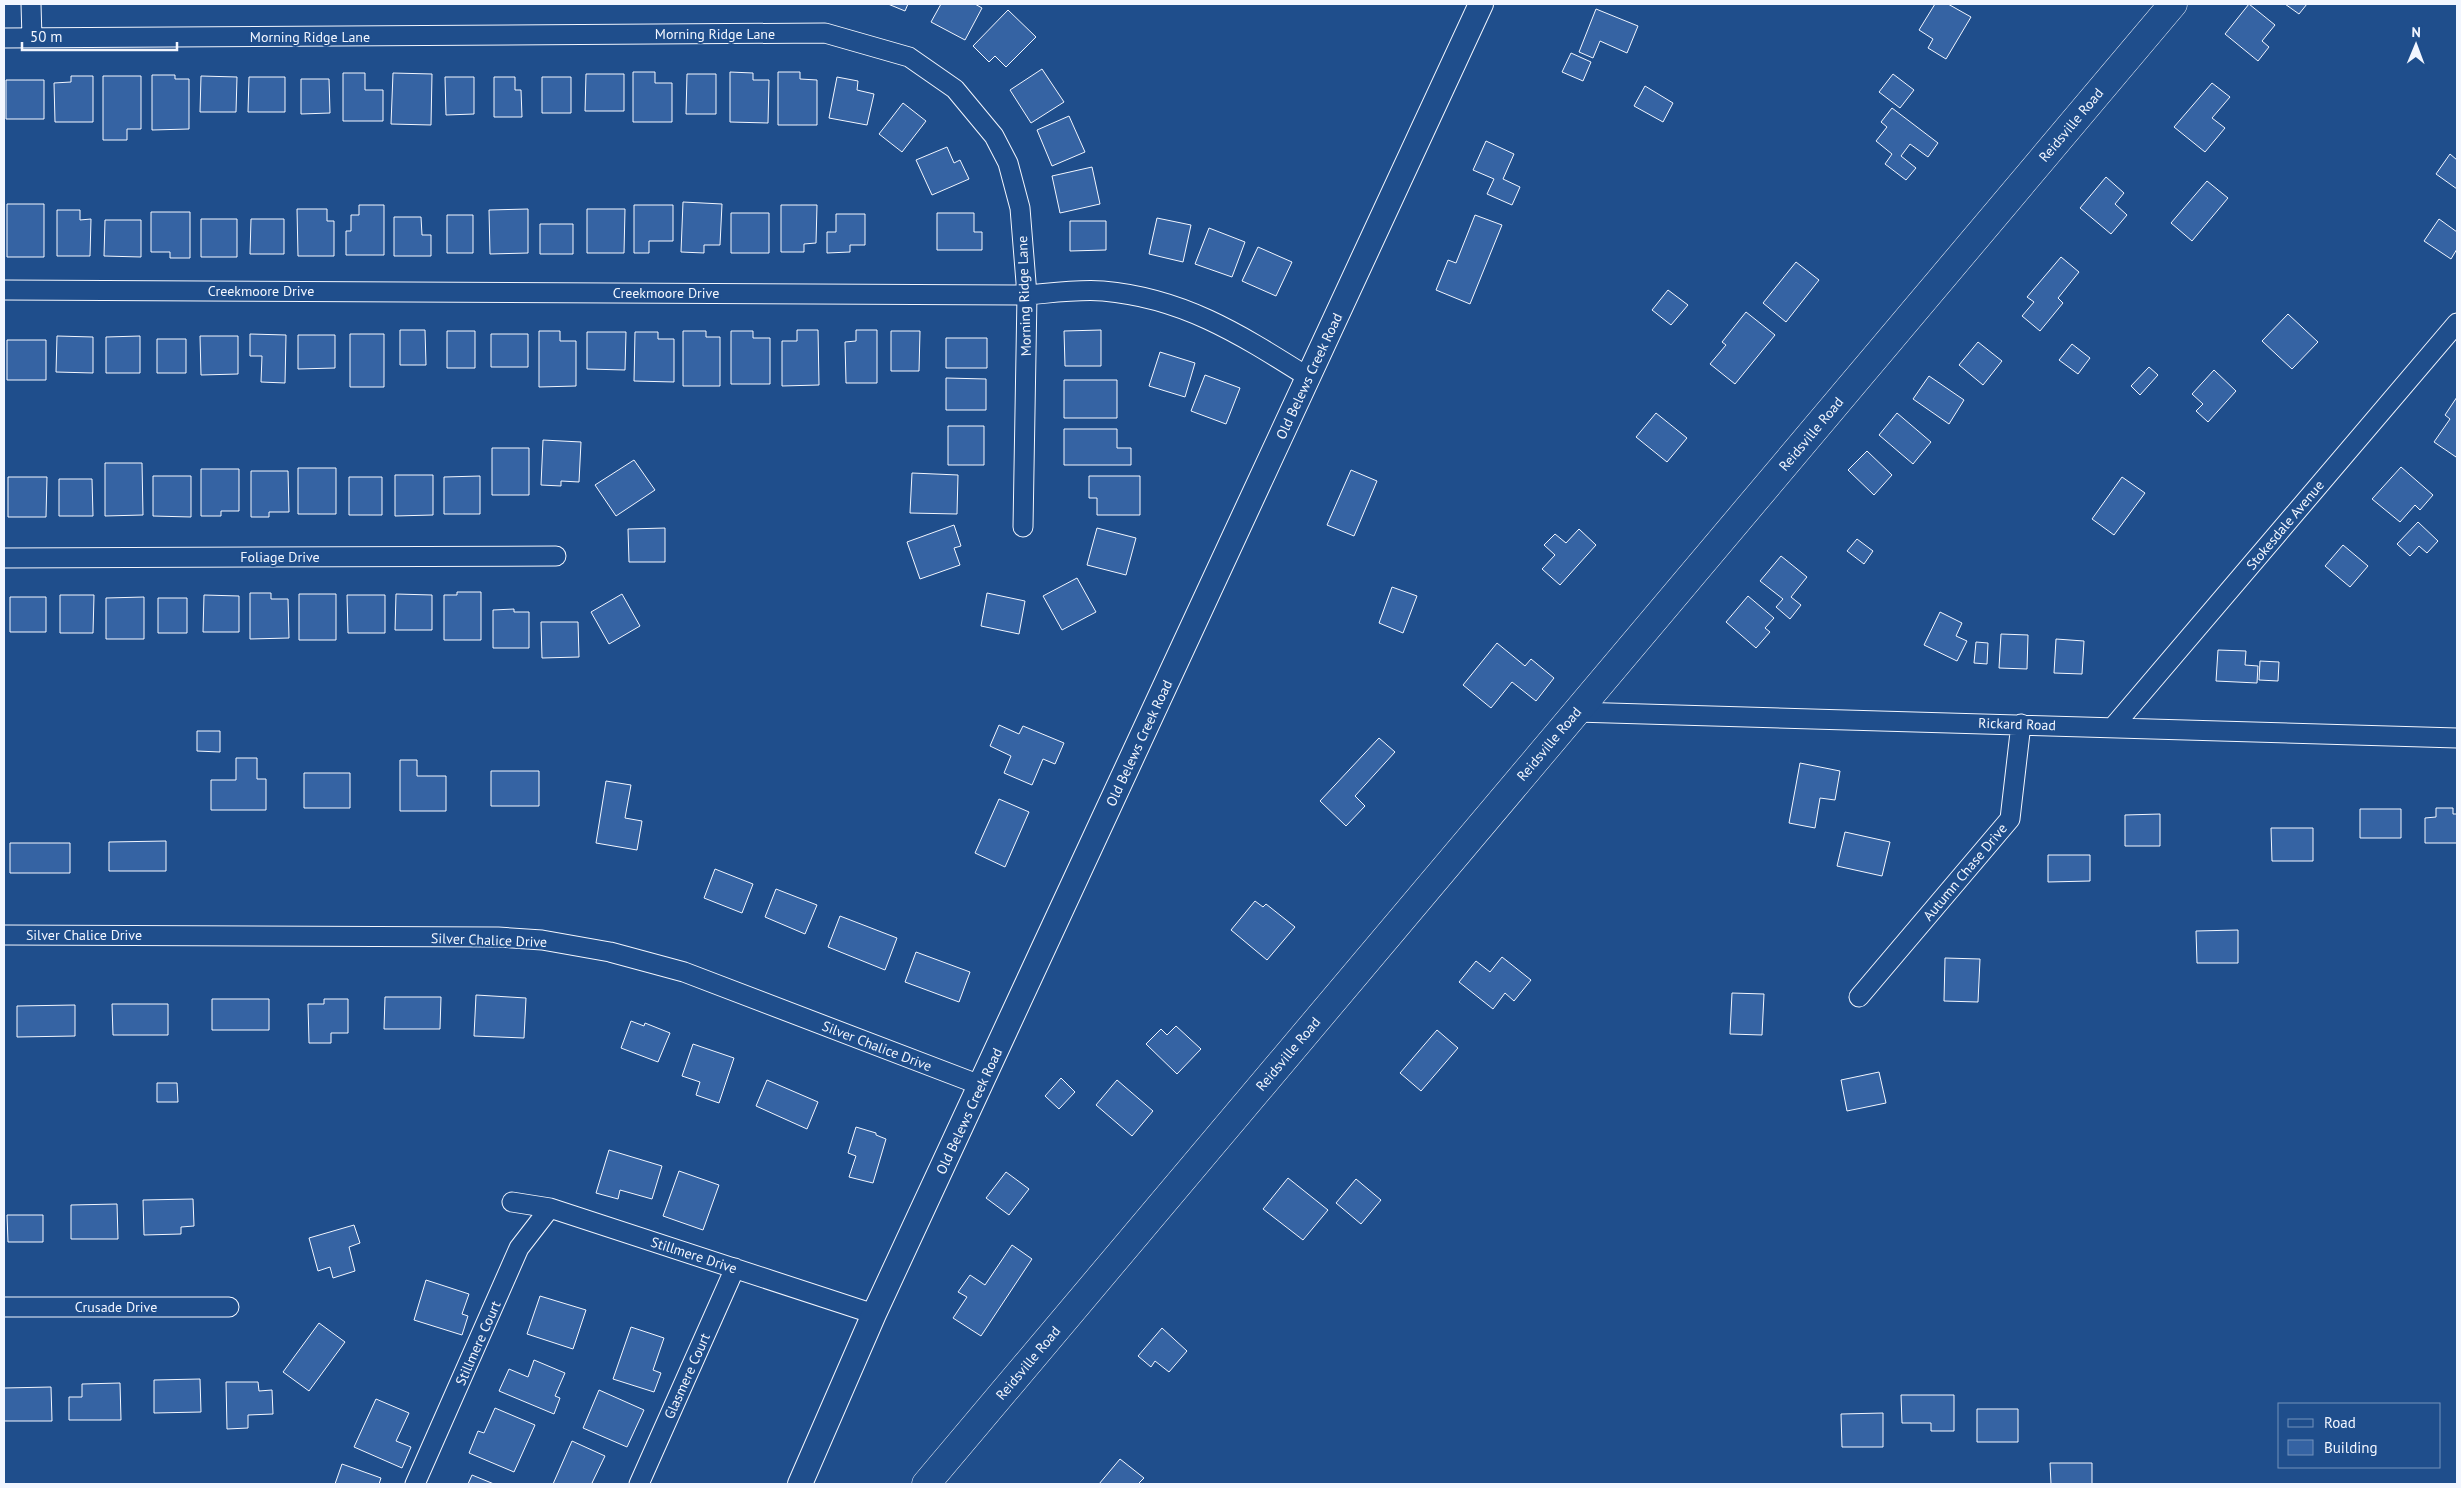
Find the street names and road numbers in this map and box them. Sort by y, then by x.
street label: Morning Ridge Lane [655,25,775,43]
street label: Morning Ridge Lane [250,28,370,46]
street label: Reidsville Road [2035,84,2107,166]
street label: Morning Ridge Lane [1013,236,1035,356]
street label: Creekmoore Drive [208,282,314,300]
street label: Creekmoore Drive [613,284,719,302]
street label: Old Belews Creek Road [1272,310,1346,442]
street label: Reidsville Road [1775,393,1847,475]
street label: Stokesdale Avenue [2242,476,2328,574]
street label: Foliage Drive [240,548,320,566]
street label: Old Belews Creek Road [1102,677,1176,809]
street label: Reidsville Road [1513,703,1585,785]
street label: Rickard Road [1978,714,2056,734]
street label: Autumn Chase Drive [1919,820,2011,924]
street label: Silver Chalice Drive [26,926,142,944]
street label: Silver Chalice Drive [431,929,547,951]
street label: Reidsville Road [1252,1013,1324,1095]
street label: Silver Chalice Drive [820,1017,934,1075]
street label: Old Belews Creek Road [932,1045,1006,1177]
street label: Stillmere Drive [649,1233,739,1277]
street label: Crusade Drive [75,1298,157,1316]
street label: Stillmere Court [451,1298,505,1388]
street label: Reidsville Road [992,1322,1064,1404]
street label: Glasmere Court [660,1330,714,1422]

